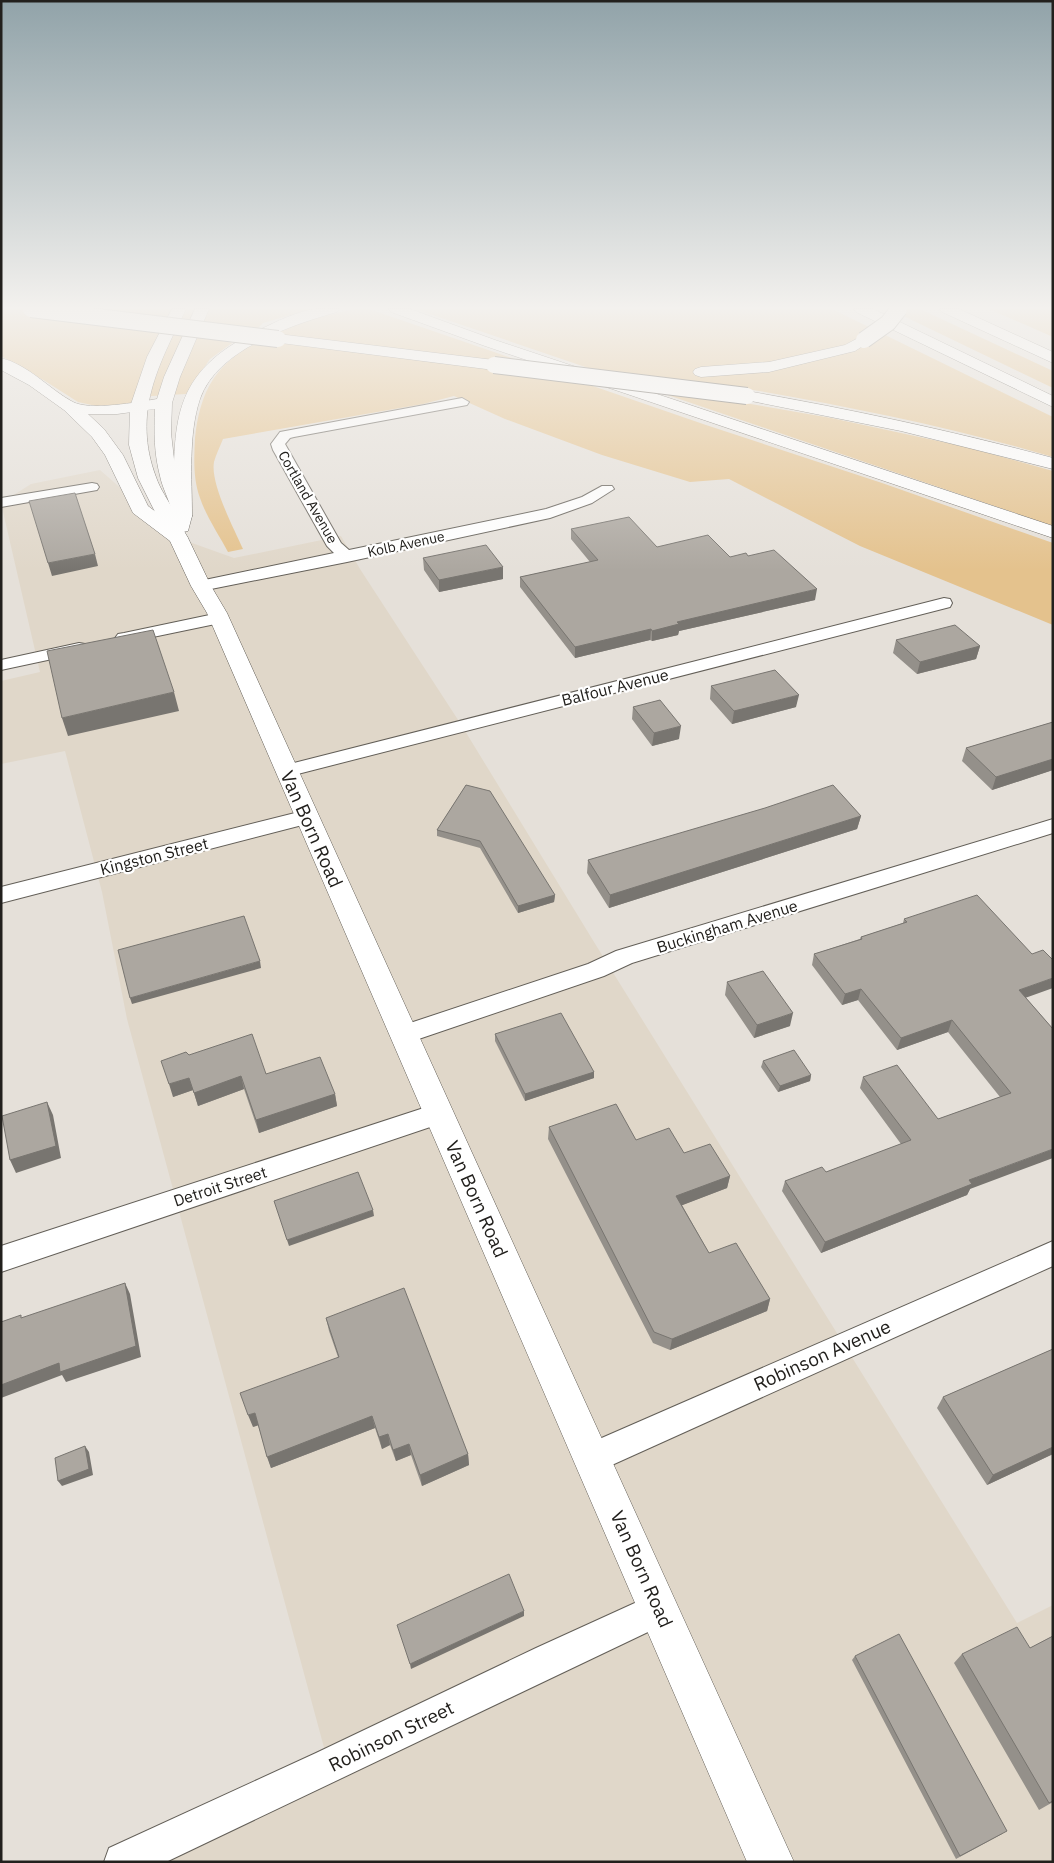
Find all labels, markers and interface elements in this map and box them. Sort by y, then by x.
street label: Cortland Avenue [274,447,342,547]
street label: Kolb Avenue [366,527,446,561]
street label: Balfour Avenue [559,664,671,710]
street label: Van Born Road [276,767,348,891]
street label: Kingston Street [98,833,210,879]
street label: Buckingham Avenue [654,895,800,957]
street label: Van Born Road [441,1137,513,1261]
street label: Detroit Street [171,1161,269,1211]
street label: Robinson Avenue [750,1314,894,1396]
street label: Van Born Road [606,1507,678,1631]
street label: Robinson Street [324,1695,458,1777]

